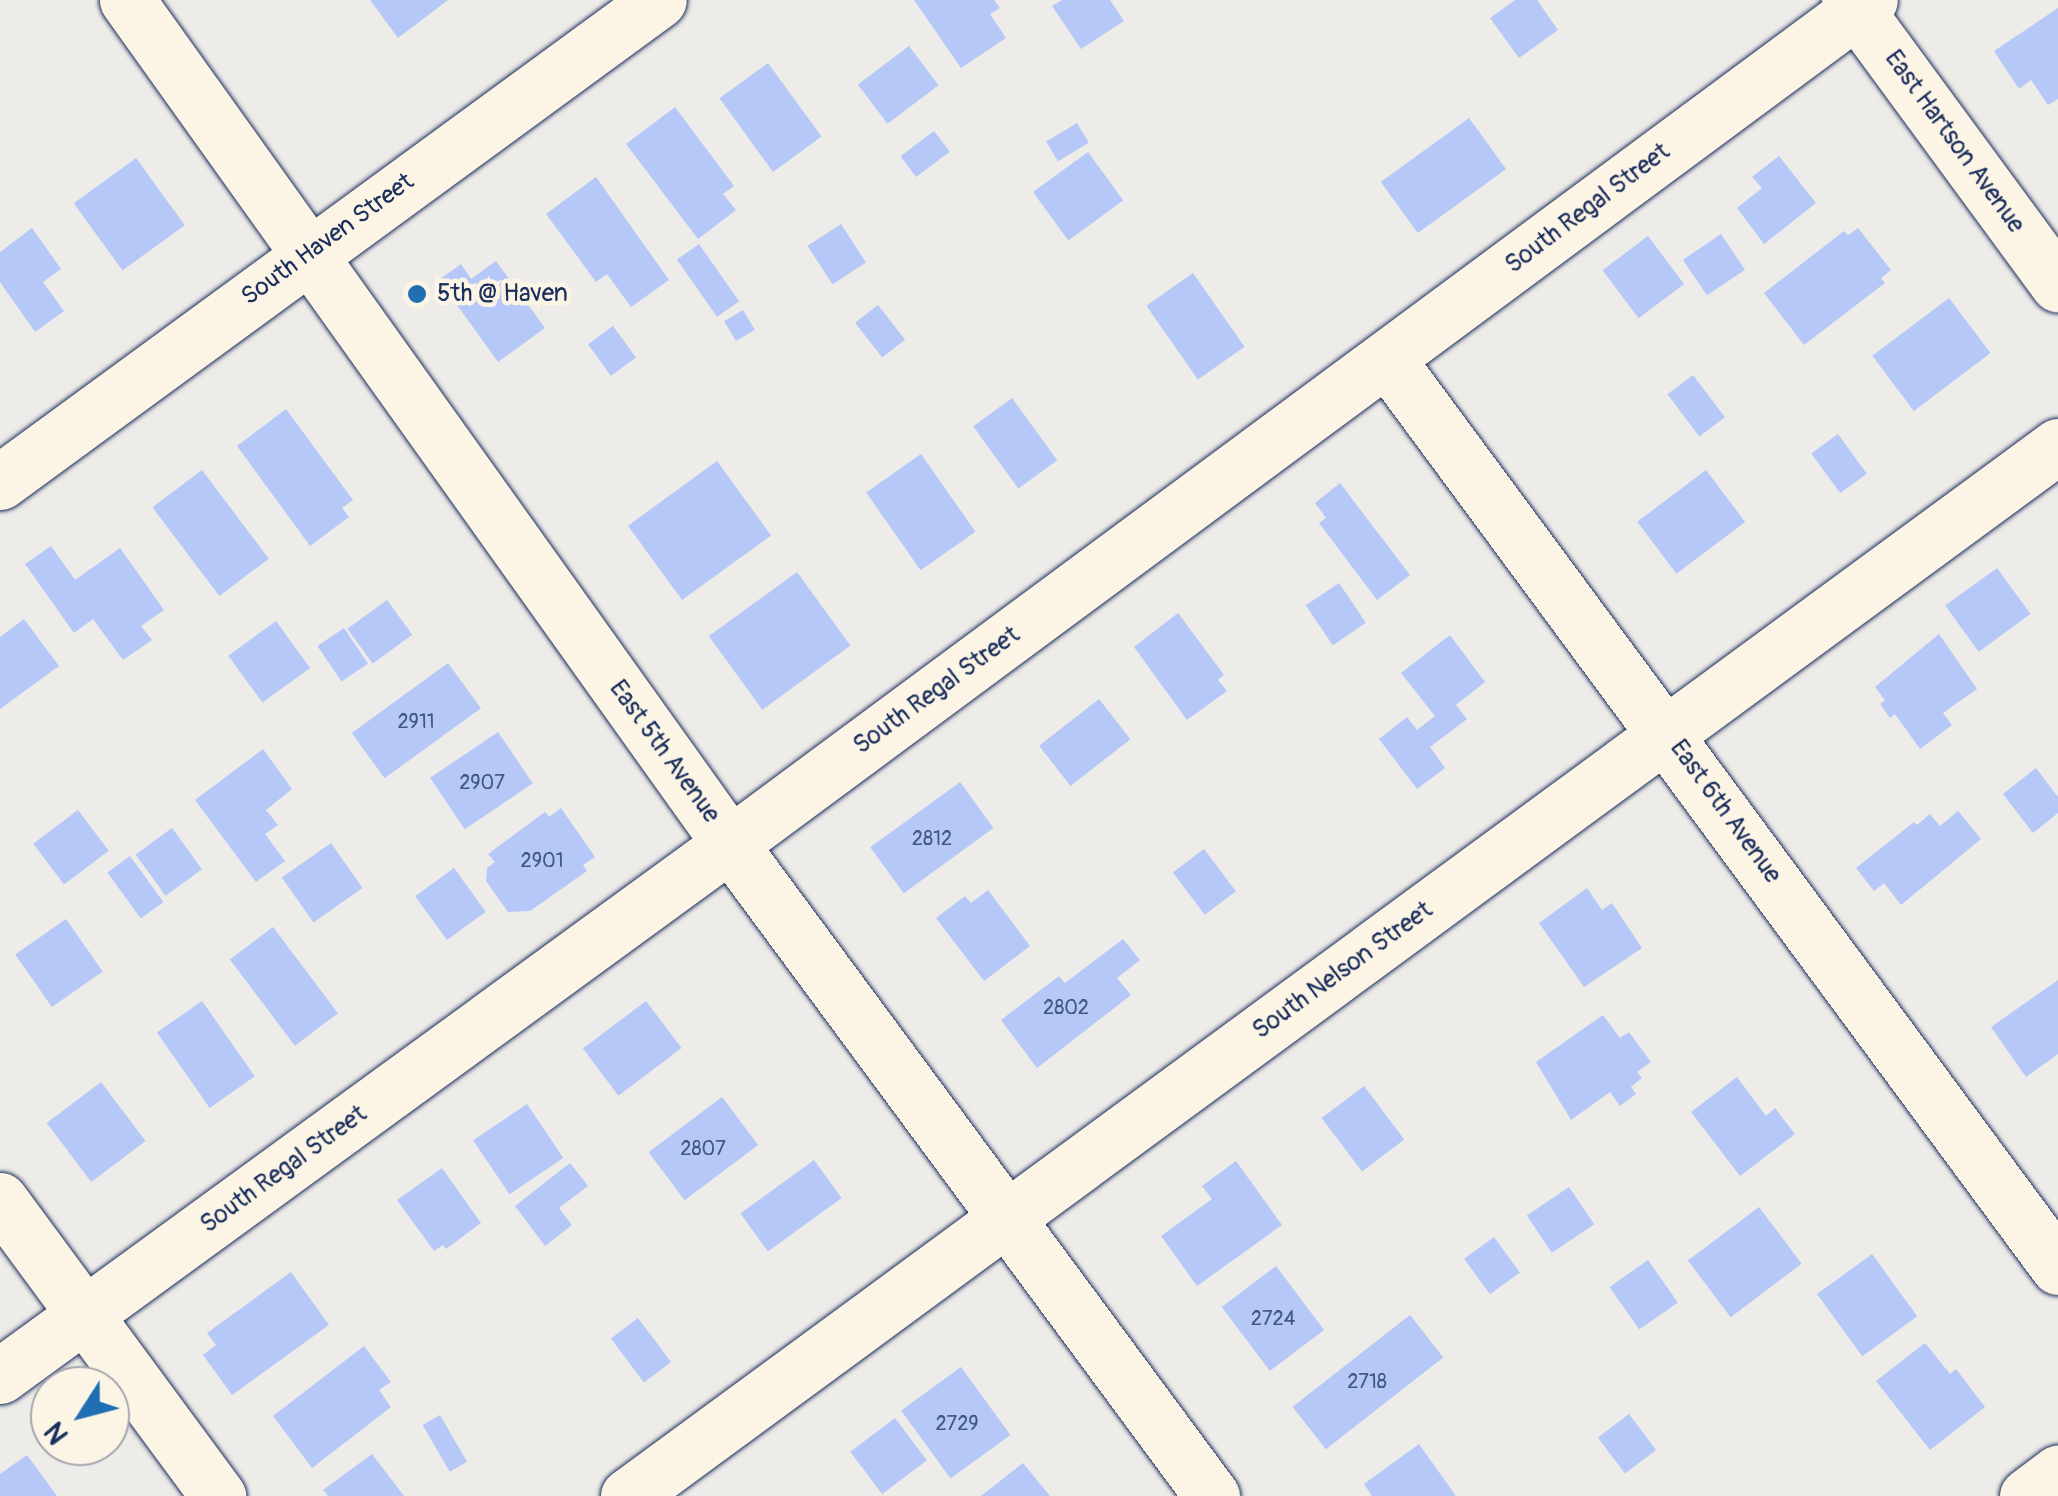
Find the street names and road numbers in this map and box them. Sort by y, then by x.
street label: East Hartson Avenue [1878,45,2030,239]
street label: South Regal Street [1500,137,1676,281]
street label: South Haven Street [236,167,420,313]
street label: South Regal Street [848,621,1026,761]
street label: East 5th Avenue [602,675,726,829]
street label: East 6th Avenue [1663,734,1787,890]
street label: South Nelson Street [1247,896,1439,1046]
street label: South Regal Street [195,1100,373,1240]

